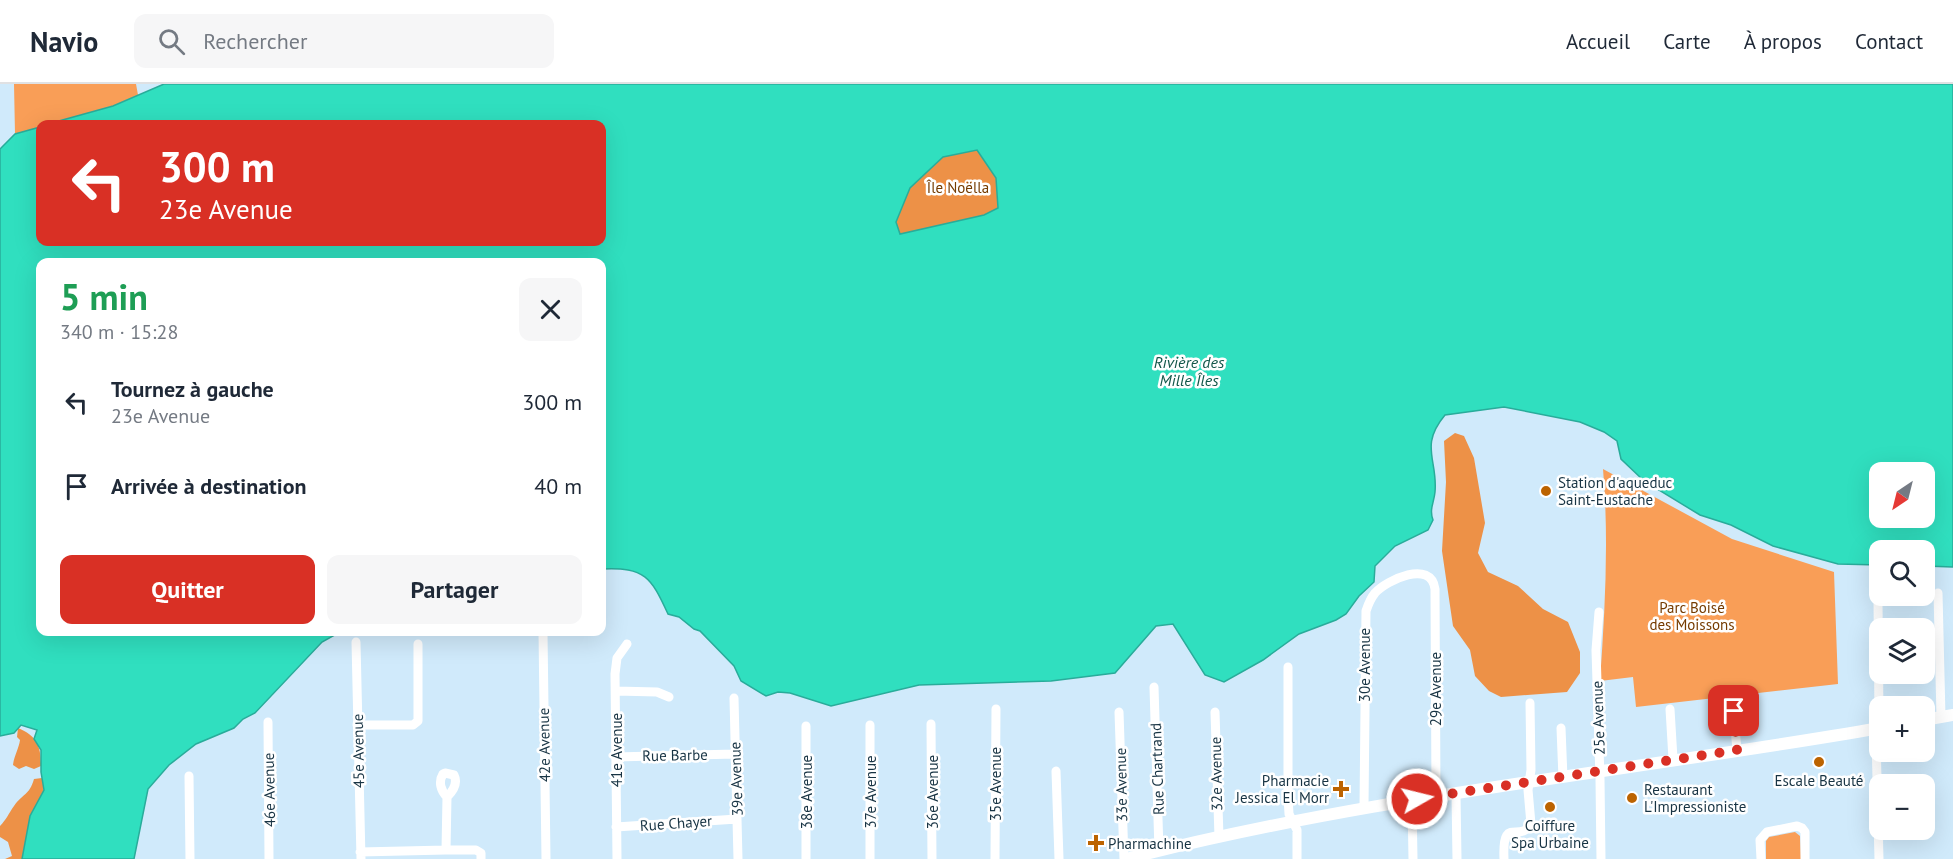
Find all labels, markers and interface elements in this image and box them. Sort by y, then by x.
search box [134,14,554,68]
text: Navio [30,23,98,60]
icon: search [155,25,188,58]
text: Rechercher [203,27,307,55]
text: Accueil [1566,28,1630,55]
text: Carte [1663,28,1711,55]
text: À propos [1744,28,1822,55]
text: Contact [1855,28,1923,55]
text: 300 m [159,139,275,194]
icon: left [60,144,138,222]
park label: Île Noëlla [926,178,989,197]
text: 23e Avenue [159,192,293,226]
text: 5 min [60,273,148,320]
button: close [519,278,582,341]
text: 340 m · 15:28 [60,319,178,345]
water label: Rivière des Mille Îles [1154,352,1225,390]
text: Tournez à gauche [111,375,274,403]
icon: left [60,386,93,419]
text: 300 m [522,388,582,416]
text: 23e Avenue [111,403,210,429]
north arrow [1869,462,1935,528]
map controls [1869,462,1935,840]
icon: arrive [60,470,93,503]
text: Arrivée à destination [111,472,307,500]
text: 40 m [534,472,582,500]
place label: Station d'aqueduc Saint-Eustache [1558,473,1673,509]
marker: Station d'aqueduc Saint-Eustache [1539,484,1553,498]
button: search [1869,540,1935,606]
button: Quitter [60,555,315,624]
button: Partager [327,555,582,624]
park label: Parc Boisé des Moissons [1649,598,1735,634]
button: layers [1869,618,1935,684]
street label: 30e Avenue [1355,628,1374,702]
street label: 29e Avenue [1426,652,1445,726]
street label: 25e Avenue [1587,681,1609,755]
pin [1708,685,1759,736]
icon: arrive [1717,694,1750,727]
button: + [1869,696,1935,762]
street label: 42e Avenue [534,708,554,782]
street label: 41e Avenue [607,713,626,787]
street label: 45e Avenue [348,714,368,788]
street label: Rue Chartrand [1146,723,1168,815]
street label: 32e Avenue [1206,737,1226,811]
street label: 39e Avenue [725,742,747,816]
street label: Rue Barbe [642,745,708,765]
street label: 35e Avenue [986,747,1005,821]
street label: 33e Avenue [1111,748,1131,822]
street label: 46e Avenue [259,753,279,827]
street label: 38e Avenue [797,755,816,829]
street label: 37e Avenue [861,755,880,829]
street label: 36e Avenue [923,755,942,829]
marker: Escale Beauté [1812,755,1826,769]
position arrow [1385,767,1449,831]
place label: Pharmacie Jessica El Morr [1235,771,1329,807]
place label: Escale Beauté [1774,771,1864,790]
button: − [1869,774,1935,840]
place label: Restaurant L'Impressioniste [1644,780,1746,816]
marker: Pharmacie Jessica El Morr [1334,782,1348,796]
marker: Restaurant L'Impressioniste [1625,791,1639,805]
marker: Coiffure Spa Urbaine [1543,800,1557,814]
street label: Rue Chayer [639,811,713,835]
place label: Coiffure Spa Urbaine [1511,816,1589,852]
place label: Pharmachine [1108,834,1192,853]
marker: Pharmachine [1089,836,1103,850]

